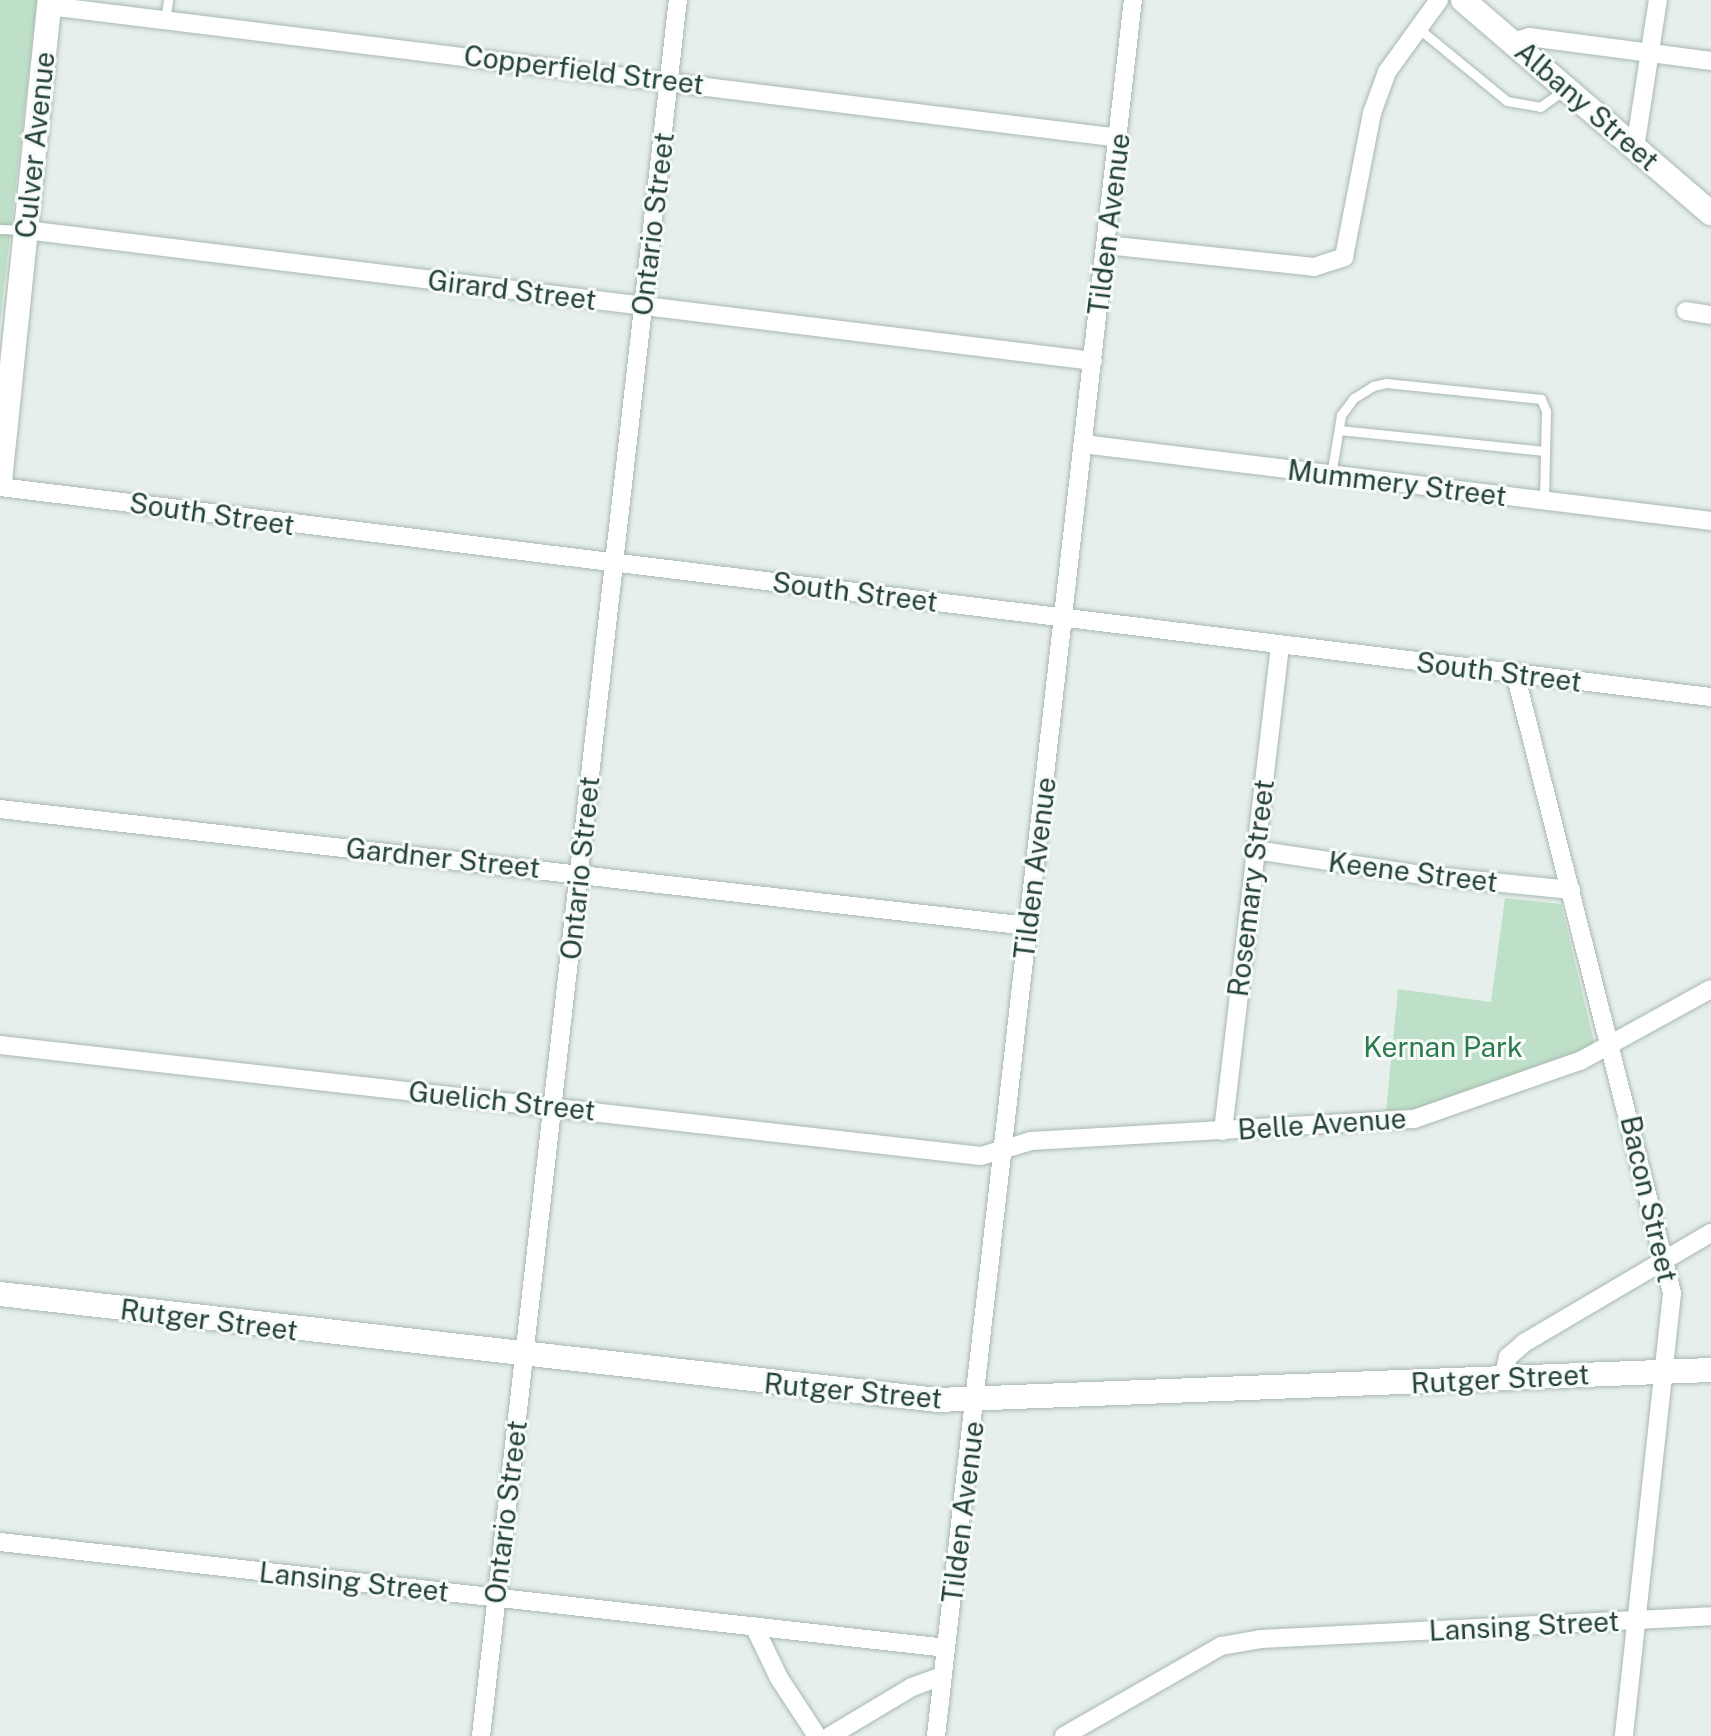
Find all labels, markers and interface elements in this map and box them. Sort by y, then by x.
street label: Albany Street [1508,34,1666,178]
street label: Copperfield Street [462,39,706,101]
street label: Culver Avenue [9,50,61,240]
street label: Ontario Street [625,130,681,318]
street label: Tilden Avenue [1081,131,1137,317]
street label: Girard Street [426,263,598,317]
street label: Mummery Street [1286,453,1508,513]
street label: South Street [127,486,297,542]
street label: South Street [770,565,940,619]
street label: South Street [1414,645,1584,699]
street label: Ontario Street [554,775,606,961]
street label: Tilden Avenue [1007,775,1063,961]
street label: Rosemary Street [1221,777,1281,999]
street label: Gardner Street [344,831,542,885]
street label: Keene Street [1326,845,1500,899]
park label: Kernan Park [1363,1030,1523,1064]
street label: Guelich Street [407,1074,597,1128]
street label: Belle Avenue [1236,1101,1408,1147]
street label: Bacon Street [1614,1112,1684,1286]
street label: Rutger Street [118,1292,300,1348]
street label: Rutger Street [1410,1358,1590,1400]
street label: Rutger Street [763,1366,943,1416]
street label: Ontario Street [478,1418,534,1606]
street label: Tilden Avenue [935,1419,991,1605]
street label: Lansing Street [257,1555,451,1609]
street label: Lansing Street [1428,1604,1620,1648]

